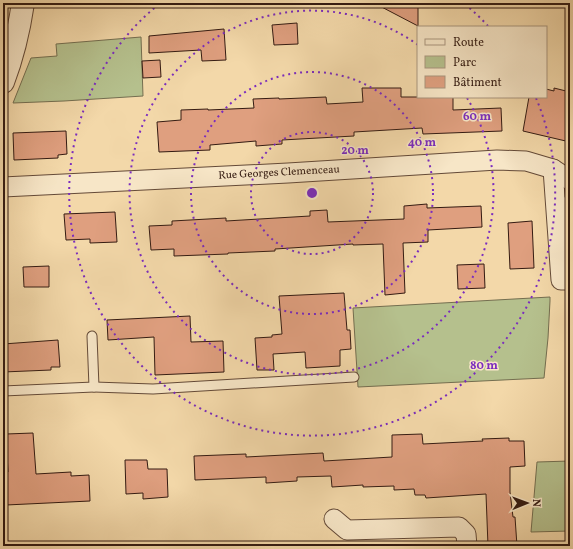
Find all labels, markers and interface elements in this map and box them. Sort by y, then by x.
legend [417,26,547,98]
text: Route [453,35,484,51]
text: Parc [453,55,476,71]
text: Bâtiment [453,75,502,91]
text: 60 m [463,109,491,125]
text: 40 m [408,135,437,151]
text: 20 m [341,143,369,159]
street label: Rue Georges Clemenceau [218,162,340,184]
centre of rings [305,186,319,200]
text: 80 m [470,358,498,374]
north arrow [507,483,547,523]
text: N [528,499,543,507]

